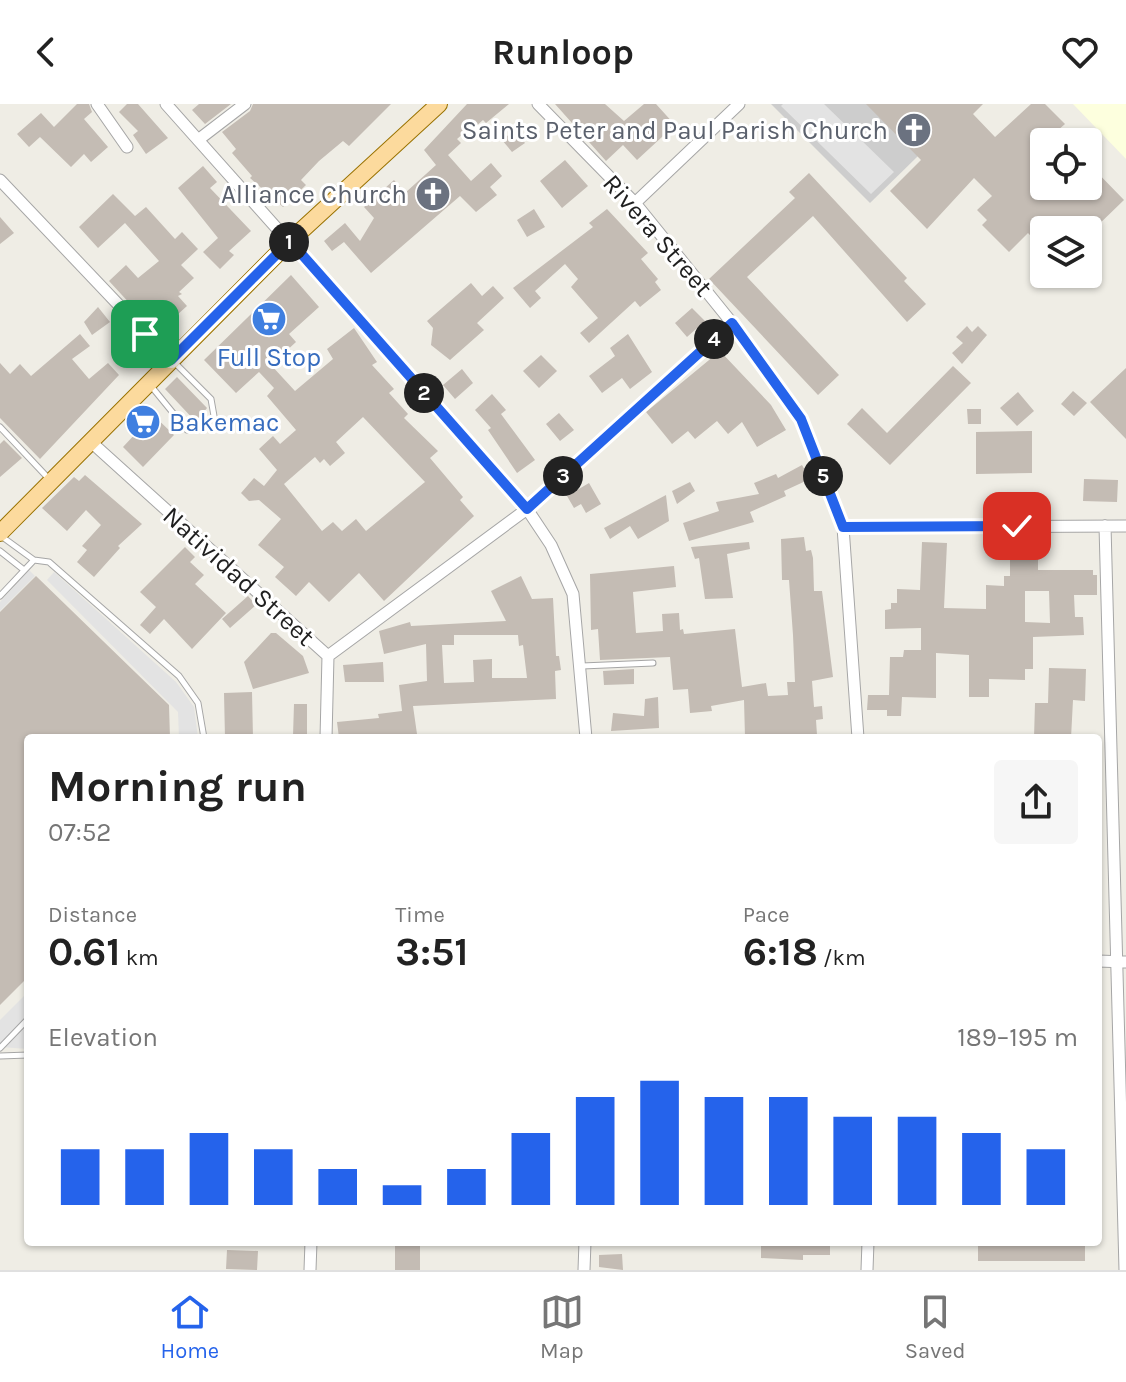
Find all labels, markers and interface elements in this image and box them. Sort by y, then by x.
icon: back [24,30,68,74]
icon: heart [1058,30,1102,74]
text: Runloop [492,31,634,73]
church icon: Saints Peter and Paul Parish Church [895,111,933,149]
place label: Saints Peter and Paul Parish Church [462,115,888,146]
map controls [1030,128,1102,288]
button: locate [1030,128,1102,200]
street label: Rivera Street [596,168,719,303]
church icon: Alliance Church [414,175,452,213]
place label: Alliance Church [221,179,407,210]
button: layers [1030,216,1102,288]
pin: 1 [269,222,309,262]
text: 1 [285,229,293,255]
pin [111,300,179,368]
supermarket icon: Full Stop [250,300,288,338]
icon: arrive [123,312,167,356]
pin: 4 [694,319,734,359]
text: 4 [707,326,721,352]
place label: Full Stop [217,342,321,373]
pin: 2 [404,373,444,413]
text: 2 [417,380,431,406]
supermarket icon: Bakemac [124,403,162,441]
place label: Bakemac [169,407,280,438]
pin: 3 [543,456,583,496]
pin: 5 [803,456,843,496]
text: 3 [556,463,570,489]
text: 5 [817,463,829,489]
pin [983,492,1051,560]
street label: Natividad Street [157,500,321,653]
icon: check [995,504,1039,548]
button: share [994,760,1078,844]
text: Morning run [48,761,307,812]
text: 07:52 [48,817,111,848]
text: Distance [48,902,137,928]
text: Time [395,902,445,928]
text: Pace [743,902,790,928]
text: 0.61 [48,928,120,975]
text: 3:51 [395,928,469,975]
text: 6:18 [743,928,818,975]
text: km [120,945,159,971]
text: /km [818,945,866,971]
text: Elevation [48,1022,158,1053]
text: 189–195 m [957,1022,1078,1053]
tab: Home [160,1290,219,1364]
tab: Map [540,1290,584,1364]
tab: Saved [905,1290,966,1364]

